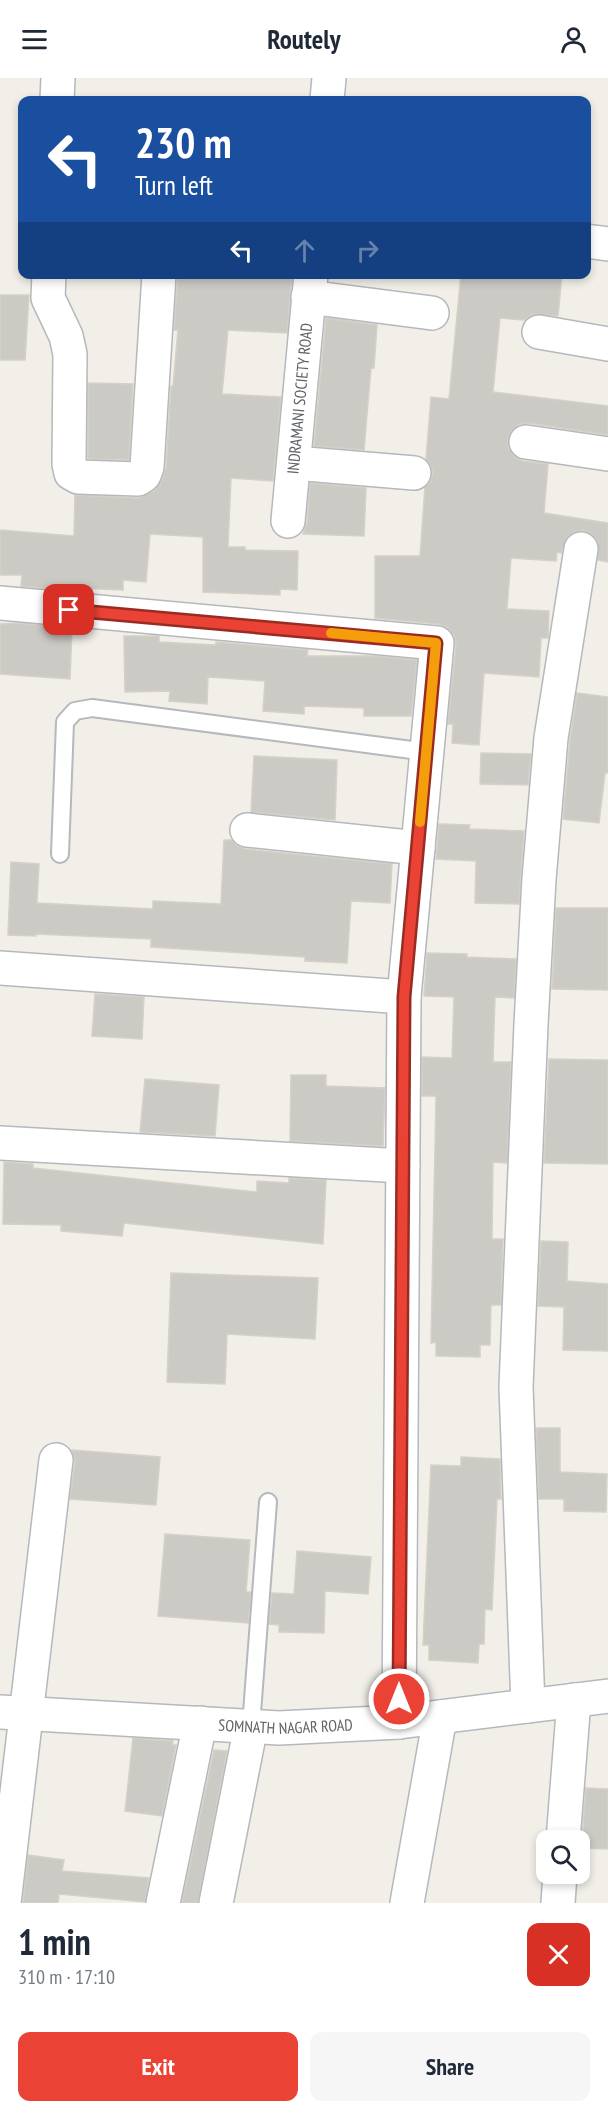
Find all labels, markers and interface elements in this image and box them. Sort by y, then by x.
text: Routely [267,22,341,56]
icon: menu [18,23,51,56]
icon: person [557,23,590,56]
text: 230 m [135,115,232,170]
icon: left [36,120,114,198]
text: Turn left [135,168,213,202]
icon: left [225,234,258,267]
icon: ahead [288,234,321,267]
icon: right [351,234,384,267]
street label: INDRAMANI SOCIETY ROAD [282,322,316,475]
pin [43,584,94,635]
icon: arrive [52,593,85,626]
position arrow [367,1667,431,1731]
street label: SOMNATH NAGAR ROAD [218,1714,353,1738]
map controls [536,1830,590,1884]
button: search [536,1830,590,1884]
text: 1 min [18,1918,91,1965]
button: close [527,1923,590,1986]
text: 310 m · 17:10 [18,1964,115,1990]
button: Exit [18,2032,298,2101]
button: Share [310,2032,590,2101]

